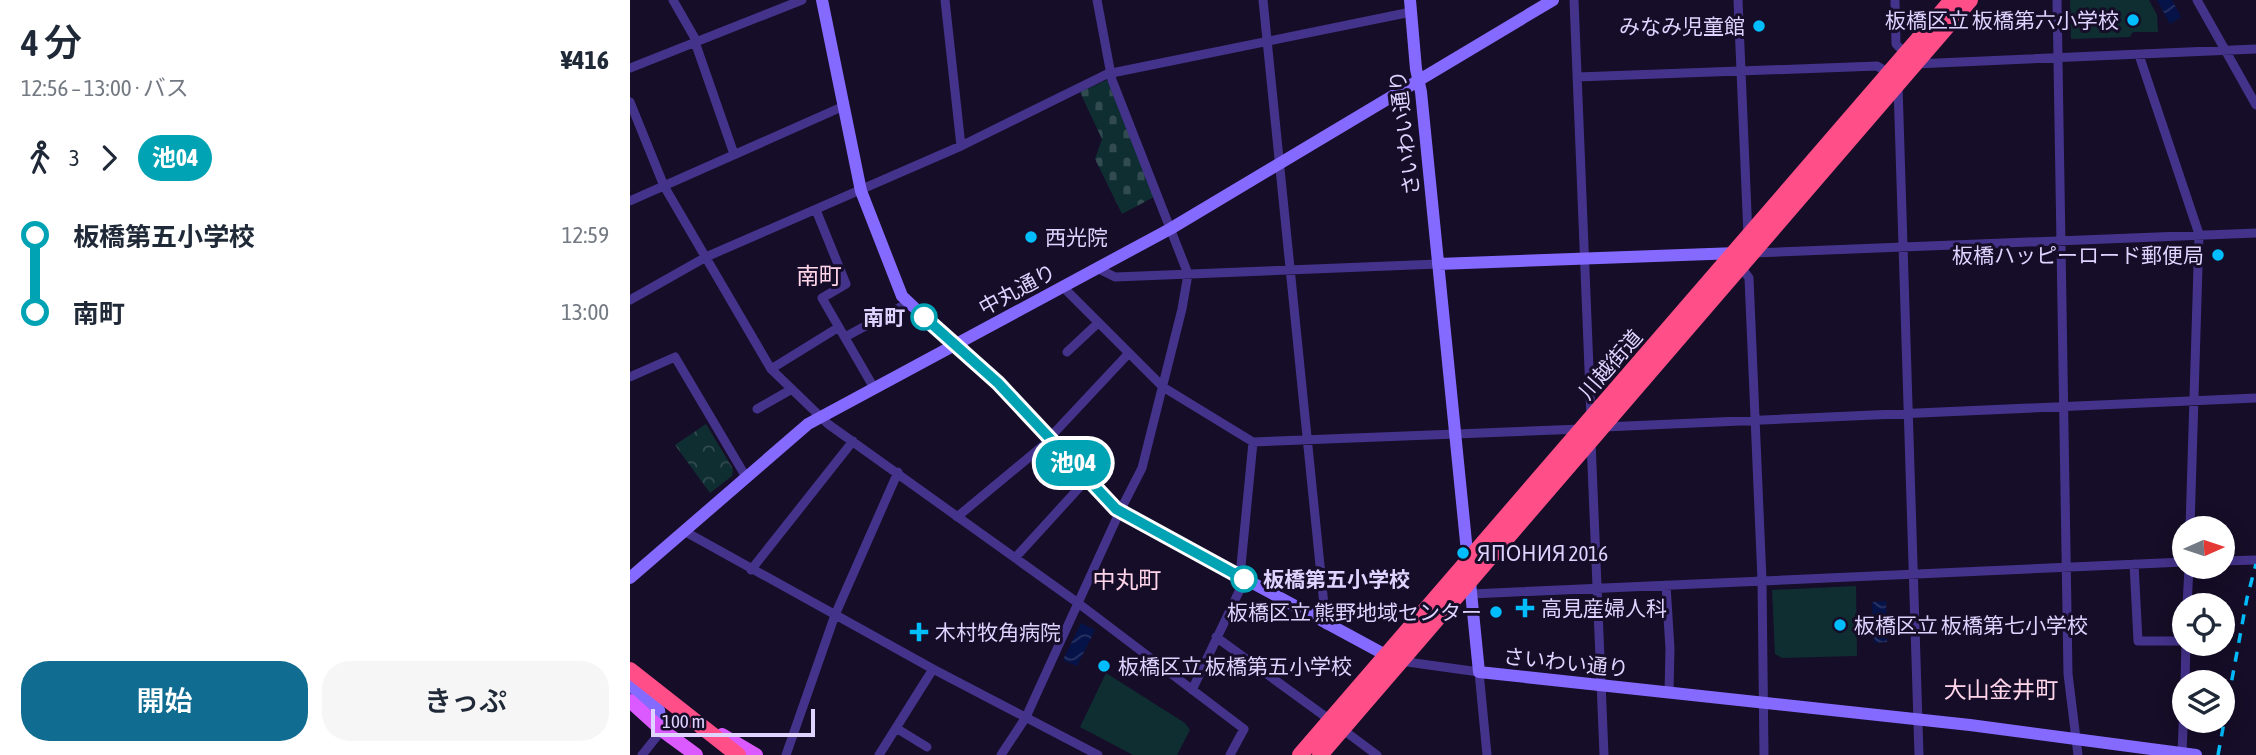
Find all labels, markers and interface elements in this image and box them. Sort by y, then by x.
place label: 板橋区立 板橋第六小学校 [1885,8,2119,32]
marker: 板橋区立 板橋第六小学校 [2125,12,2141,28]
place label: みなみ児童館 [1619,14,1745,38]
marker: みなみ児童館 [1751,18,1767,34]
text: 4 分 [21,21,82,64]
text: ¥416 [561,45,609,75]
street label: さいわい通り [1384,69,1424,197]
text: 12:56 – 13:00 · バス [21,75,189,101]
icon: walk [21,139,59,177]
icon: forward [90,139,128,177]
text: 池04 [152,144,198,171]
text: 3 [69,145,80,171]
text: 板橋第五小学校 [73,222,255,252]
text: 12:59 [562,222,609,248]
place label: 西光院 [1045,225,1108,249]
marker: 西光院 [1023,229,1039,245]
place label: 板橋ハッピーロード郵便局 [1952,243,2204,267]
marker: 板橋ハッピーロード郵便局 [2210,247,2226,263]
street label: 中丸通り [974,259,1060,319]
district label: 南町 [796,263,842,289]
text: 南町 [73,299,125,329]
text: 13:00 [561,299,609,325]
marker: 南町 [911,304,937,330]
place label: 南町 [863,305,905,329]
street label: 川越街道 [1573,324,1647,404]
line badge: 池04 [1033,440,1113,486]
text: 池04 [1050,449,1096,476]
north arrow [2172,516,2235,579]
map controls [2172,516,2235,733]
place label: ЯПОНИЯ 2016 [1477,541,1608,565]
marker: ЯПОНИЯ 2016 [1455,545,1471,561]
marker: 板橋第五小学校 [1231,566,1257,592]
district label: 中丸町 [1093,567,1162,593]
place label: 板橋第五小学校 [1263,567,1410,591]
button: locate [2172,593,2235,656]
place label: 高見産婦人科 [1541,596,1667,620]
marker: 高見産婦人科 [1515,598,1535,618]
place label: 板橋区立 熊野地域センター [1227,600,1482,624]
marker: 板橋区立 熊野地域センター [1488,604,1504,620]
place label: 板橋区立 板橋第七小学校 [1854,613,2088,637]
marker: 板橋区立 板橋第七小学校 [1832,617,1848,633]
place label: 木村牧角病院 [935,620,1061,644]
marker: 木村牧角病院 [909,622,929,642]
street label: さいわい通り [1502,643,1630,681]
place label: 板橋区立 板橋第五小学校 [1118,654,1352,678]
marker: 板橋区立 板橋第五小学校 [1096,658,1112,674]
button: 開始 [21,661,308,741]
button: きっぷ [322,661,609,741]
button: layers [2172,670,2235,733]
district label: 大山金井町 [1944,677,2059,703]
scale bar [651,706,816,738]
text: 100 m [662,710,705,732]

